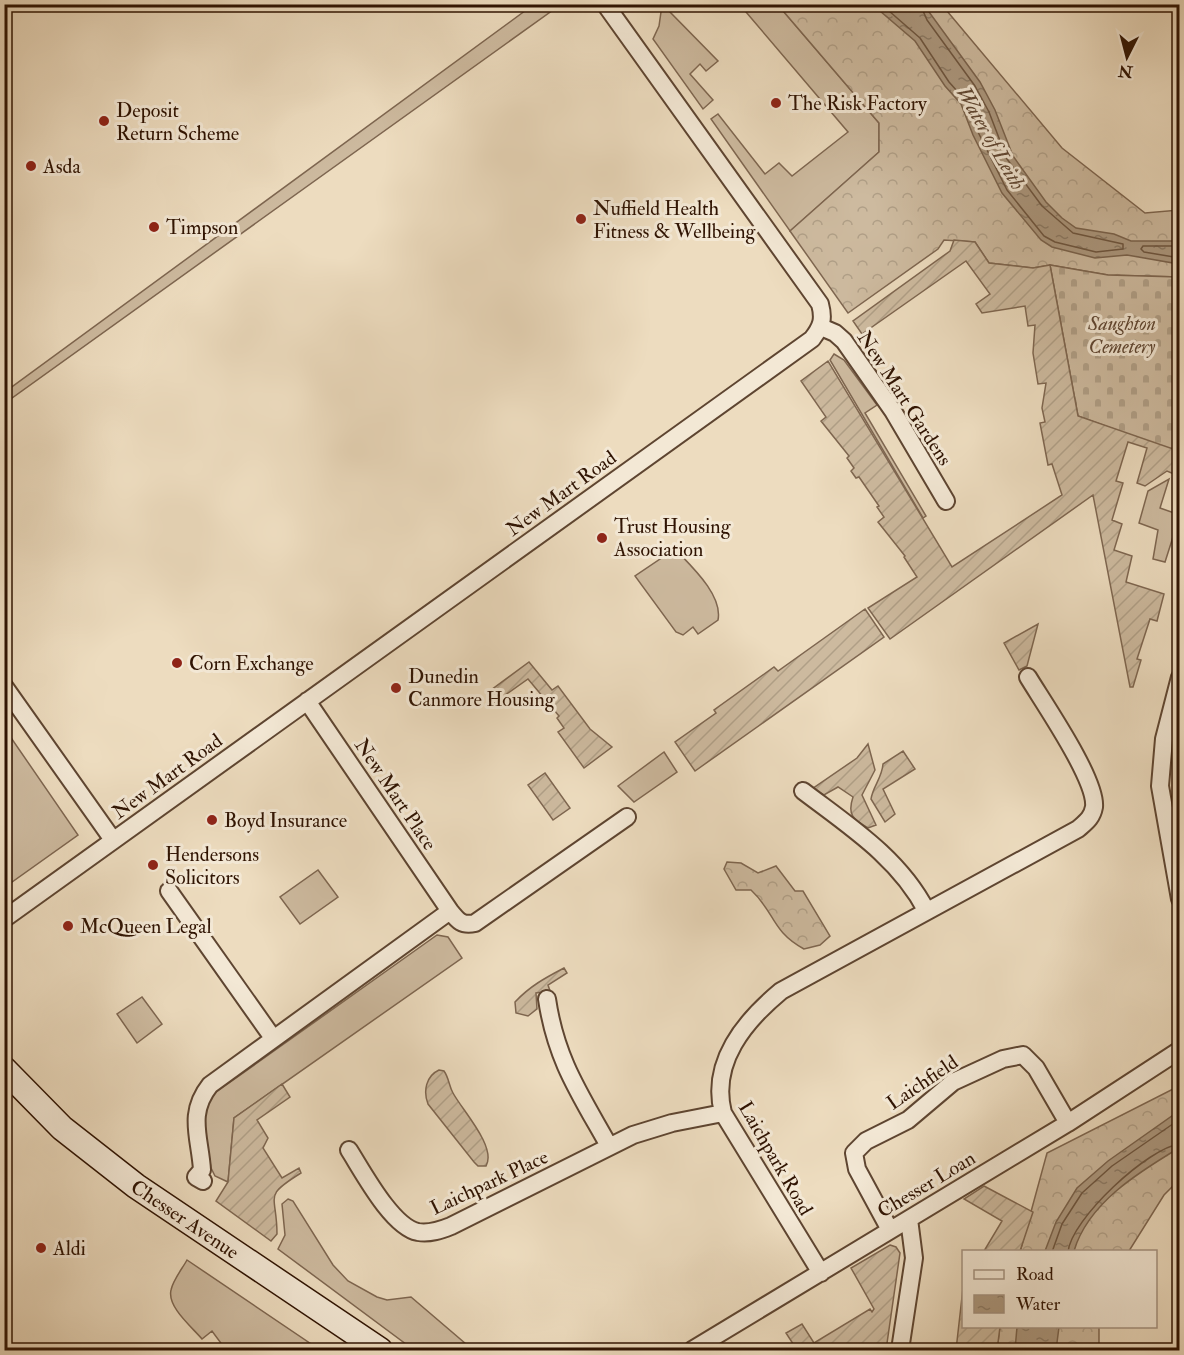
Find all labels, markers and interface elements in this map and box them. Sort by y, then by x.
north arrow [1097,27,1157,87]
text: N [1117,60,1135,82]
water label: Water of Leith [950,81,1031,195]
place label: The Risk Factory [788,91,928,116]
marker: The Risk Factory [769,96,783,110]
place label: Deposit Return Scheme [116,98,239,146]
marker: Deposit Return Scheme [97,114,111,128]
place label: Asda [42,154,81,179]
marker: Asda [24,159,38,173]
place label: Nuffield Health Fitness & Wellbeing [593,196,756,244]
marker: Nuffield Health Fitness & Wellbeing [574,212,588,226]
place label: Timpson [166,215,238,241]
marker: Timpson [147,220,161,234]
park label: Saughton Cemetery [1087,311,1156,359]
street label: New Mart Gardens [852,326,958,470]
street label: New Mart Road [501,445,621,542]
place label: Trust Housing Association [613,514,732,562]
marker: Trust Housing Association [595,531,609,545]
place label: Corn Exchange [189,651,314,676]
marker: Corn Exchange [170,656,184,670]
place label: Dunedin Canmore Housing [408,664,556,712]
marker: Dunedin Canmore Housing [389,681,403,695]
street label: New Mart Road [107,728,227,825]
street label: New Mart Place [349,734,442,855]
place label: Boyd Insurance [224,808,347,833]
marker: Boyd Insurance [205,813,219,827]
place label: Hendersons Solicitors [165,842,259,890]
marker: Hendersons Solicitors [146,858,160,872]
place label: McQueen Legal [80,914,212,939]
marker: McQueen Legal [61,919,75,933]
street label: Laichfield [882,1049,963,1115]
street label: Laichpark Road [732,1097,818,1220]
street label: Laichpark Place [426,1144,553,1222]
street label: Chesser Loan [873,1145,980,1223]
street label: Chesser Avenue [126,1174,244,1265]
place label: Aldi [52,1236,86,1261]
marker: Aldi [34,1241,48,1255]
legend [962,1250,1157,1328]
text: Road [1016,1263,1054,1286]
text: Water [1015,1293,1060,1316]

